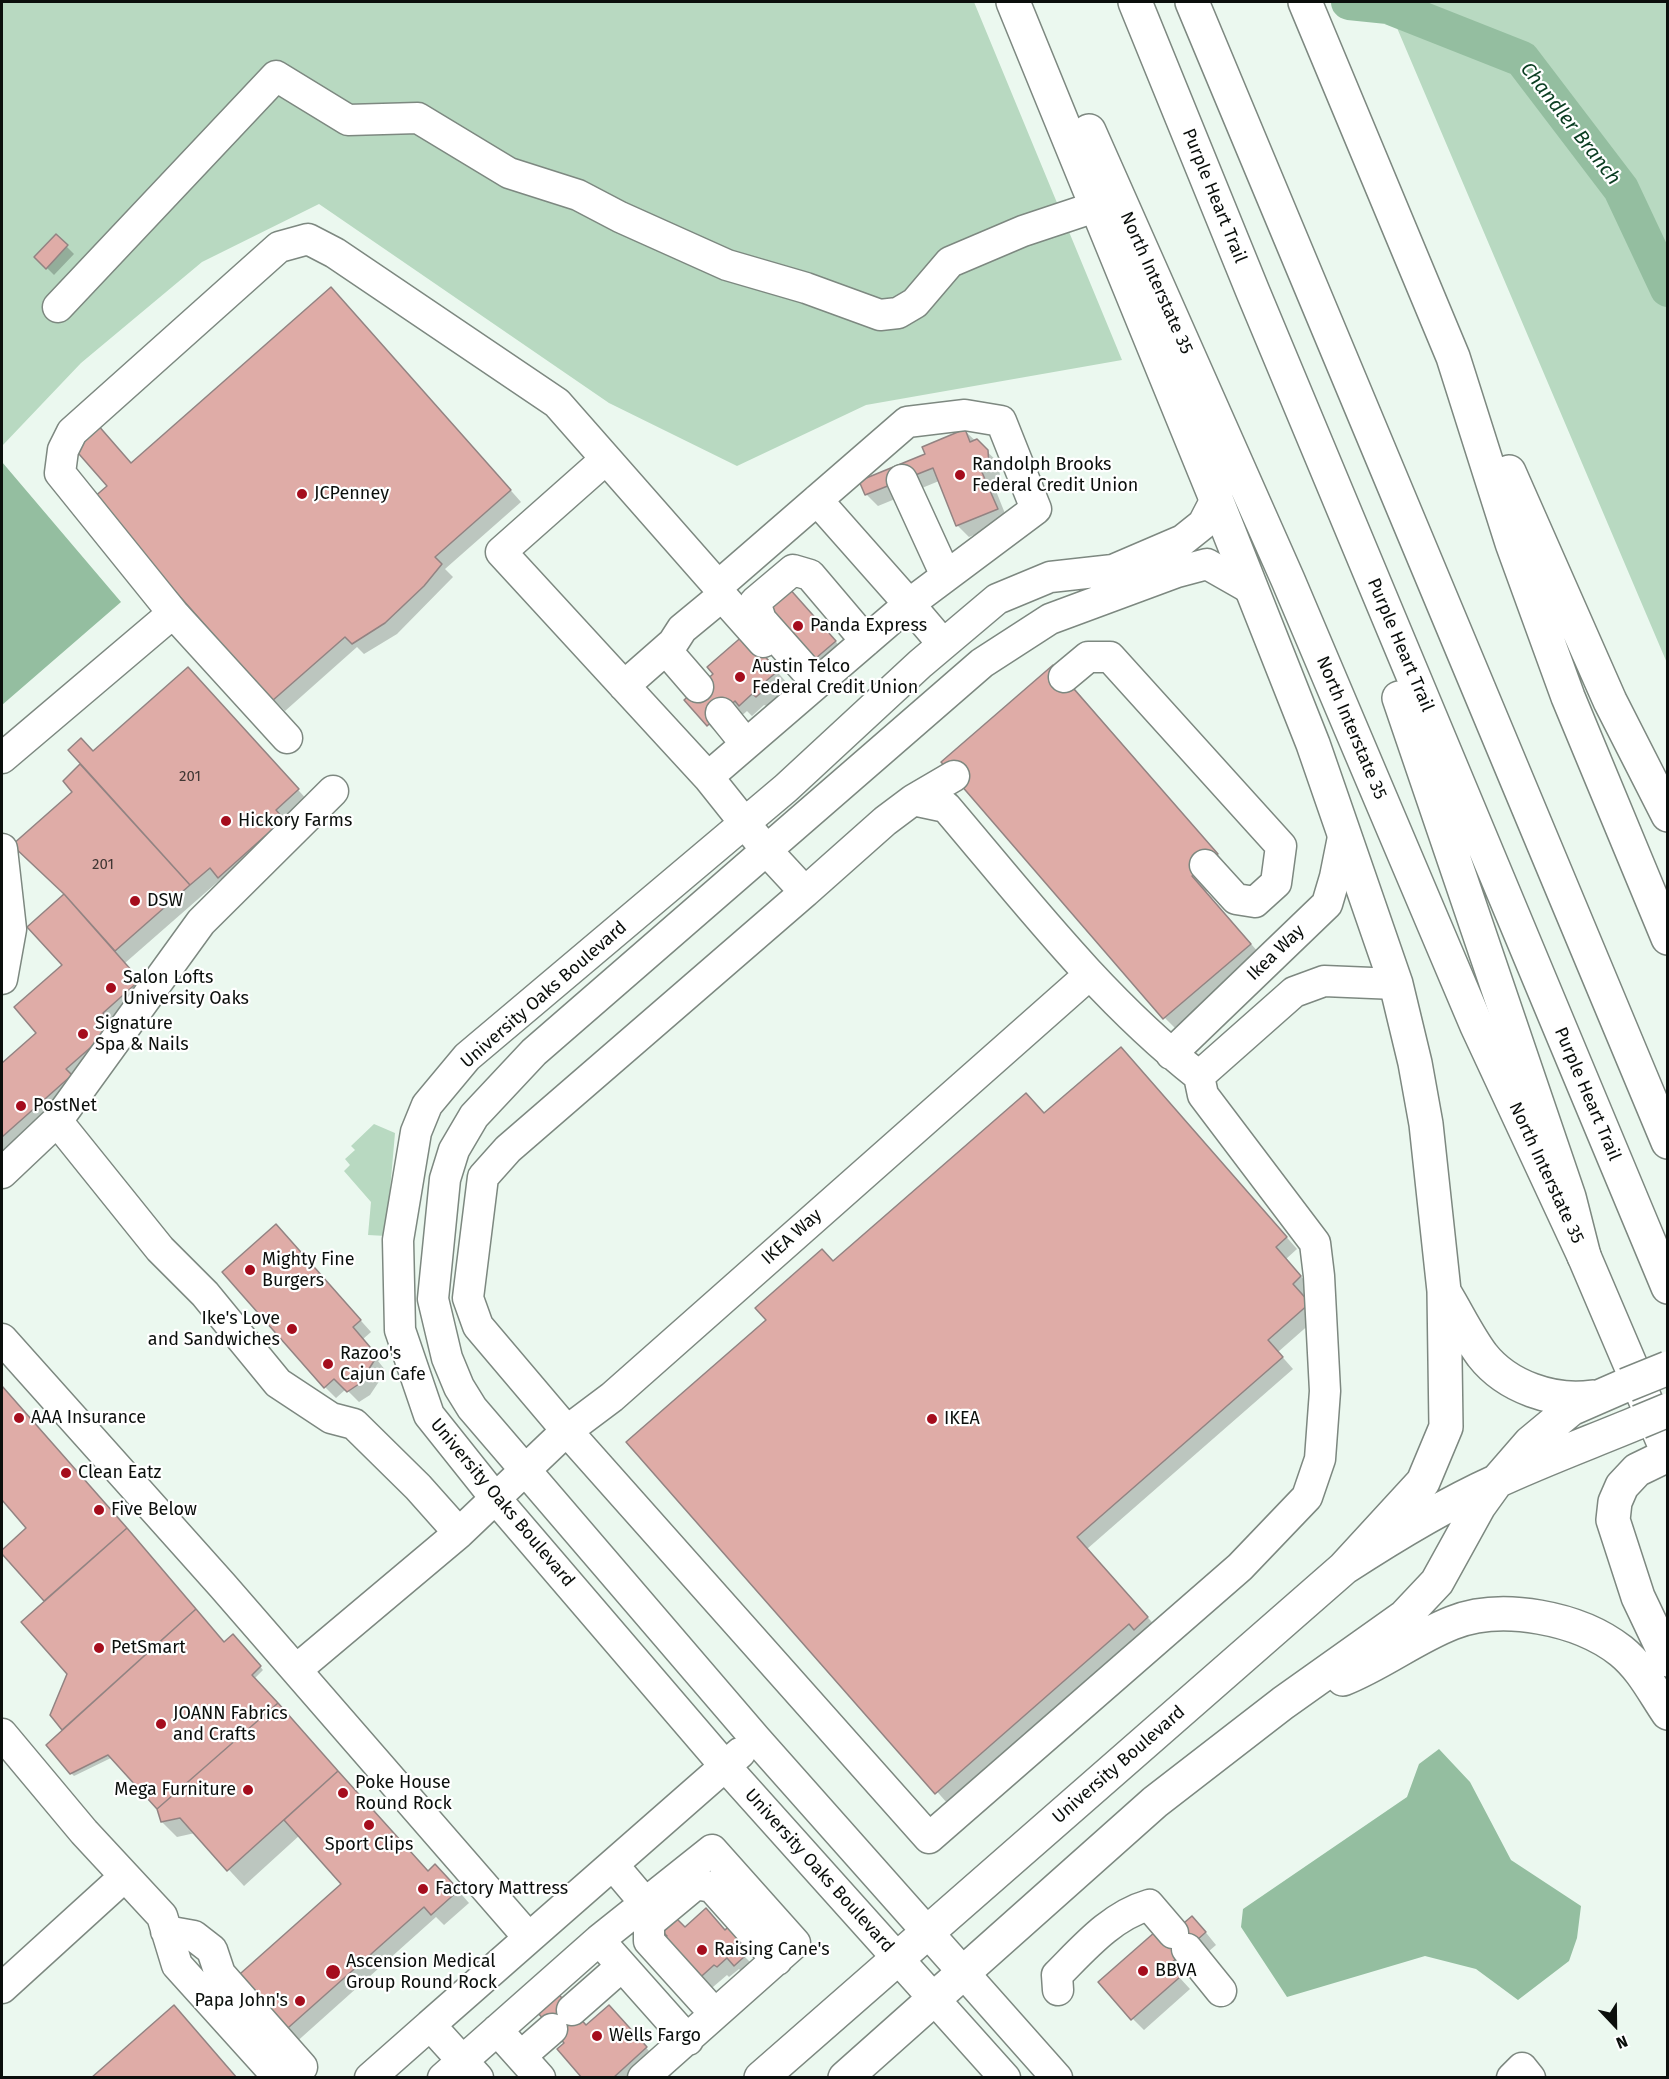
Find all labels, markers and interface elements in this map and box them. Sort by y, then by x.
water label: Chandler Branch [1515,58,1625,190]
street label: Purple Heart Trail [1177,126,1251,266]
street label: North Interstate 35 [1115,208,1197,358]
place label: Randolph Brooks Federal Credit Union [972,454,1138,496]
marker: Randolph Brooks Federal Credit Union [953,468,967,482]
place label: JCPenney [314,483,389,505]
marker: JCPenney [295,487,309,501]
street label: Purple Heart Trail [1362,575,1438,715]
place label: Panda Express [810,615,927,637]
marker: Panda Express [791,619,805,633]
street label: North Interstate 35 [1311,653,1391,803]
place label: Austin Telco Federal Credit Union [752,656,918,698]
marker: Austin Telco Federal Credit Union [733,670,747,684]
house number: 201 [179,768,201,786]
place label: Hickory Farms [238,810,352,832]
marker: Hickory Farms [219,814,233,828]
house number: 201 [92,856,114,874]
place label: DSW [147,890,183,912]
marker: DSW [128,894,142,908]
street label: University Oaks Boulevard [457,917,631,1073]
street label: Ikea Way [1243,920,1309,986]
place label: Salon Lofts University Oaks [123,967,249,1010]
marker: Salon Lofts University Oaks [104,981,118,995]
place label: Signature Spa & Nails [95,1013,189,1056]
street label: Purple Heart Trail [1549,1024,1625,1164]
marker: Signature Spa & Nails [76,1027,90,1041]
place label: PostNet [33,1095,97,1117]
marker: PostNet [14,1099,28,1113]
street label: North Interstate 35 [1504,1099,1588,1247]
street label: IKEA Way [758,1204,826,1270]
place label: Mighty Fine Burgers [262,1249,355,1292]
marker: Mighty Fine Burgers [243,1263,257,1277]
place label: Ike's Love and Sandwiches [148,1308,280,1350]
marker: Ike's Love and Sandwiches [285,1322,299,1336]
place label: Razoo's Cajun Cafe [340,1343,426,1386]
marker: Razoo's Cajun Cafe [321,1357,335,1371]
place label: AAA Insurance [31,1407,146,1429]
place label: IKEA [944,1408,980,1430]
marker: AAA Insurance [12,1411,26,1425]
marker: IKEA [925,1412,939,1426]
street label: University Oaks Boulevard [425,1414,579,1592]
place label: Clean Eatz [78,1462,161,1484]
marker: Clean Eatz [59,1466,73,1480]
place label: Five Below [111,1499,197,1521]
marker: Five Below [92,1503,106,1517]
place label: PetSmart [111,1637,186,1659]
marker: PetSmart [92,1641,106,1655]
street label: University Boulevard [1048,1702,1190,1828]
place label: JOANN Fabrics and Crafts [173,1703,288,1746]
marker: JOANN Fabrics and Crafts [154,1717,168,1731]
place label: Poke House Round Rock [355,1772,452,1814]
place label: Mega Furniture [114,1779,236,1801]
marker: Mega Furniture [241,1783,255,1797]
street label: University Oaks Boulevard [740,1785,898,1957]
marker: Poke House Round Rock [336,1786,350,1800]
marker: Sport Clips [362,1818,376,1832]
place label: Sport Clips [325,1834,413,1856]
place label: Factory Mattress [435,1878,568,1900]
marker: Factory Mattress [416,1882,430,1896]
place label: Raising Cane's [714,1939,830,1961]
marker: Raising Cane's [695,1943,709,1957]
place label: Ascension Medical Group Round Rock [346,1951,497,1994]
place label: BBVA [1155,1960,1197,1982]
marker: Ascension Medical Group Round Rock [324,1963,342,1981]
marker: BBVA [1136,1964,1150,1978]
place label: Papa John's [195,1990,288,2012]
marker: Papa John's [293,1994,307,2008]
north arrow [1585,1995,1645,2055]
place label: Wells Fargo [609,2025,701,2047]
marker: Wells Fargo [590,2029,604,2043]
text: N [1613,2031,1630,2053]

